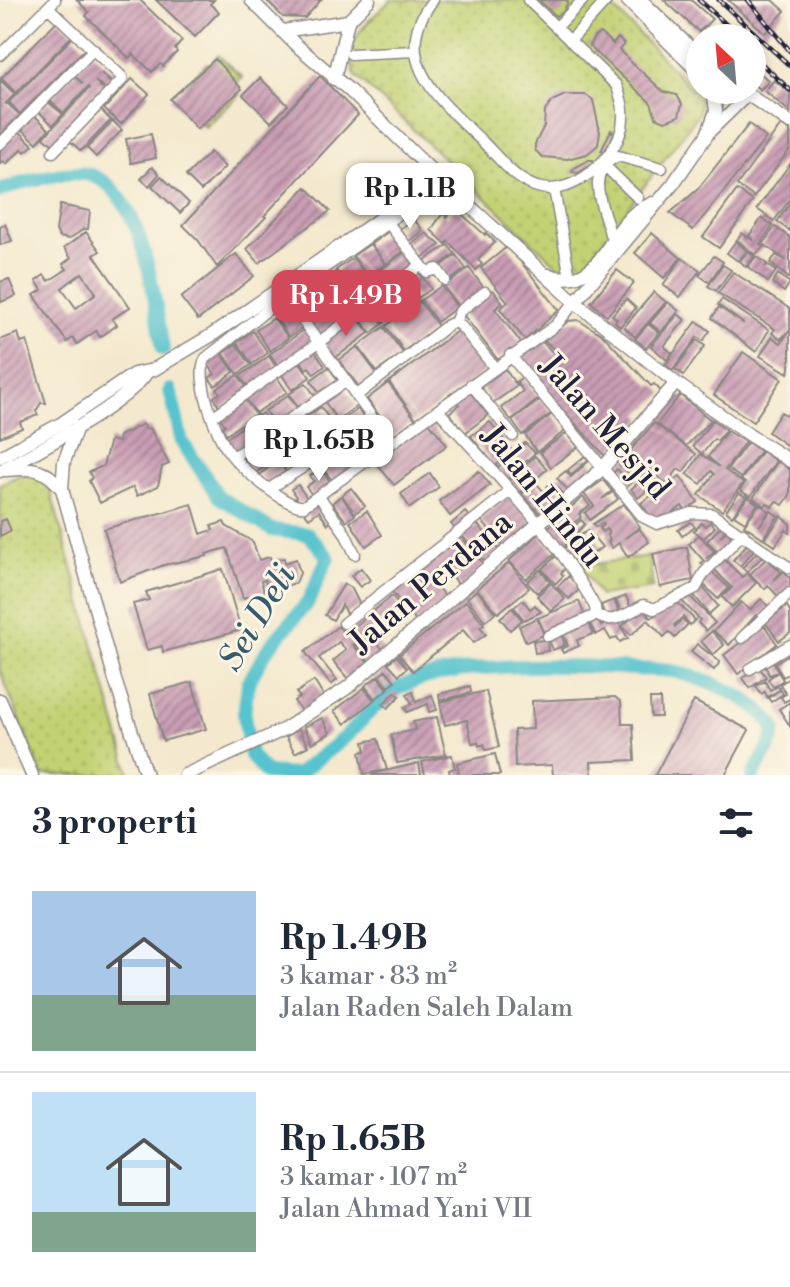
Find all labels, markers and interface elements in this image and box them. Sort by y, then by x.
north arrow [686,24,766,104]
map controls [686,24,766,104]
pin: Rp 1.1B [336,163,484,231]
text: Rp 1.1B [364,173,456,205]
pin: Rp 1.49B [263,270,429,338]
text: Rp 1.49B [289,280,403,312]
street label: Jalan Mesjid [531,346,679,508]
pin: Rp 1.65B [236,415,402,483]
street label: Jalan Hindu [472,415,613,576]
text: Rp 1.65B [263,425,375,457]
street label: Jalan Perdana [341,502,521,662]
water label: Sei Deli [210,557,306,679]
icon: filters [714,801,758,845]
text: 3 properti [32,802,197,844]
text: Rp 1.49B [280,918,428,960]
icon: home [96,923,192,1019]
text: 3 kamar · 83 m² [280,960,457,992]
text: Jalan Raden Saleh Dalam [280,992,573,1024]
text: Rp 1.65B [280,1119,426,1161]
icon: home [96,1124,192,1220]
text: 3 kamar · 107 m² [280,1161,467,1193]
text: Jalan Ahmad Yani VII [280,1193,532,1225]

